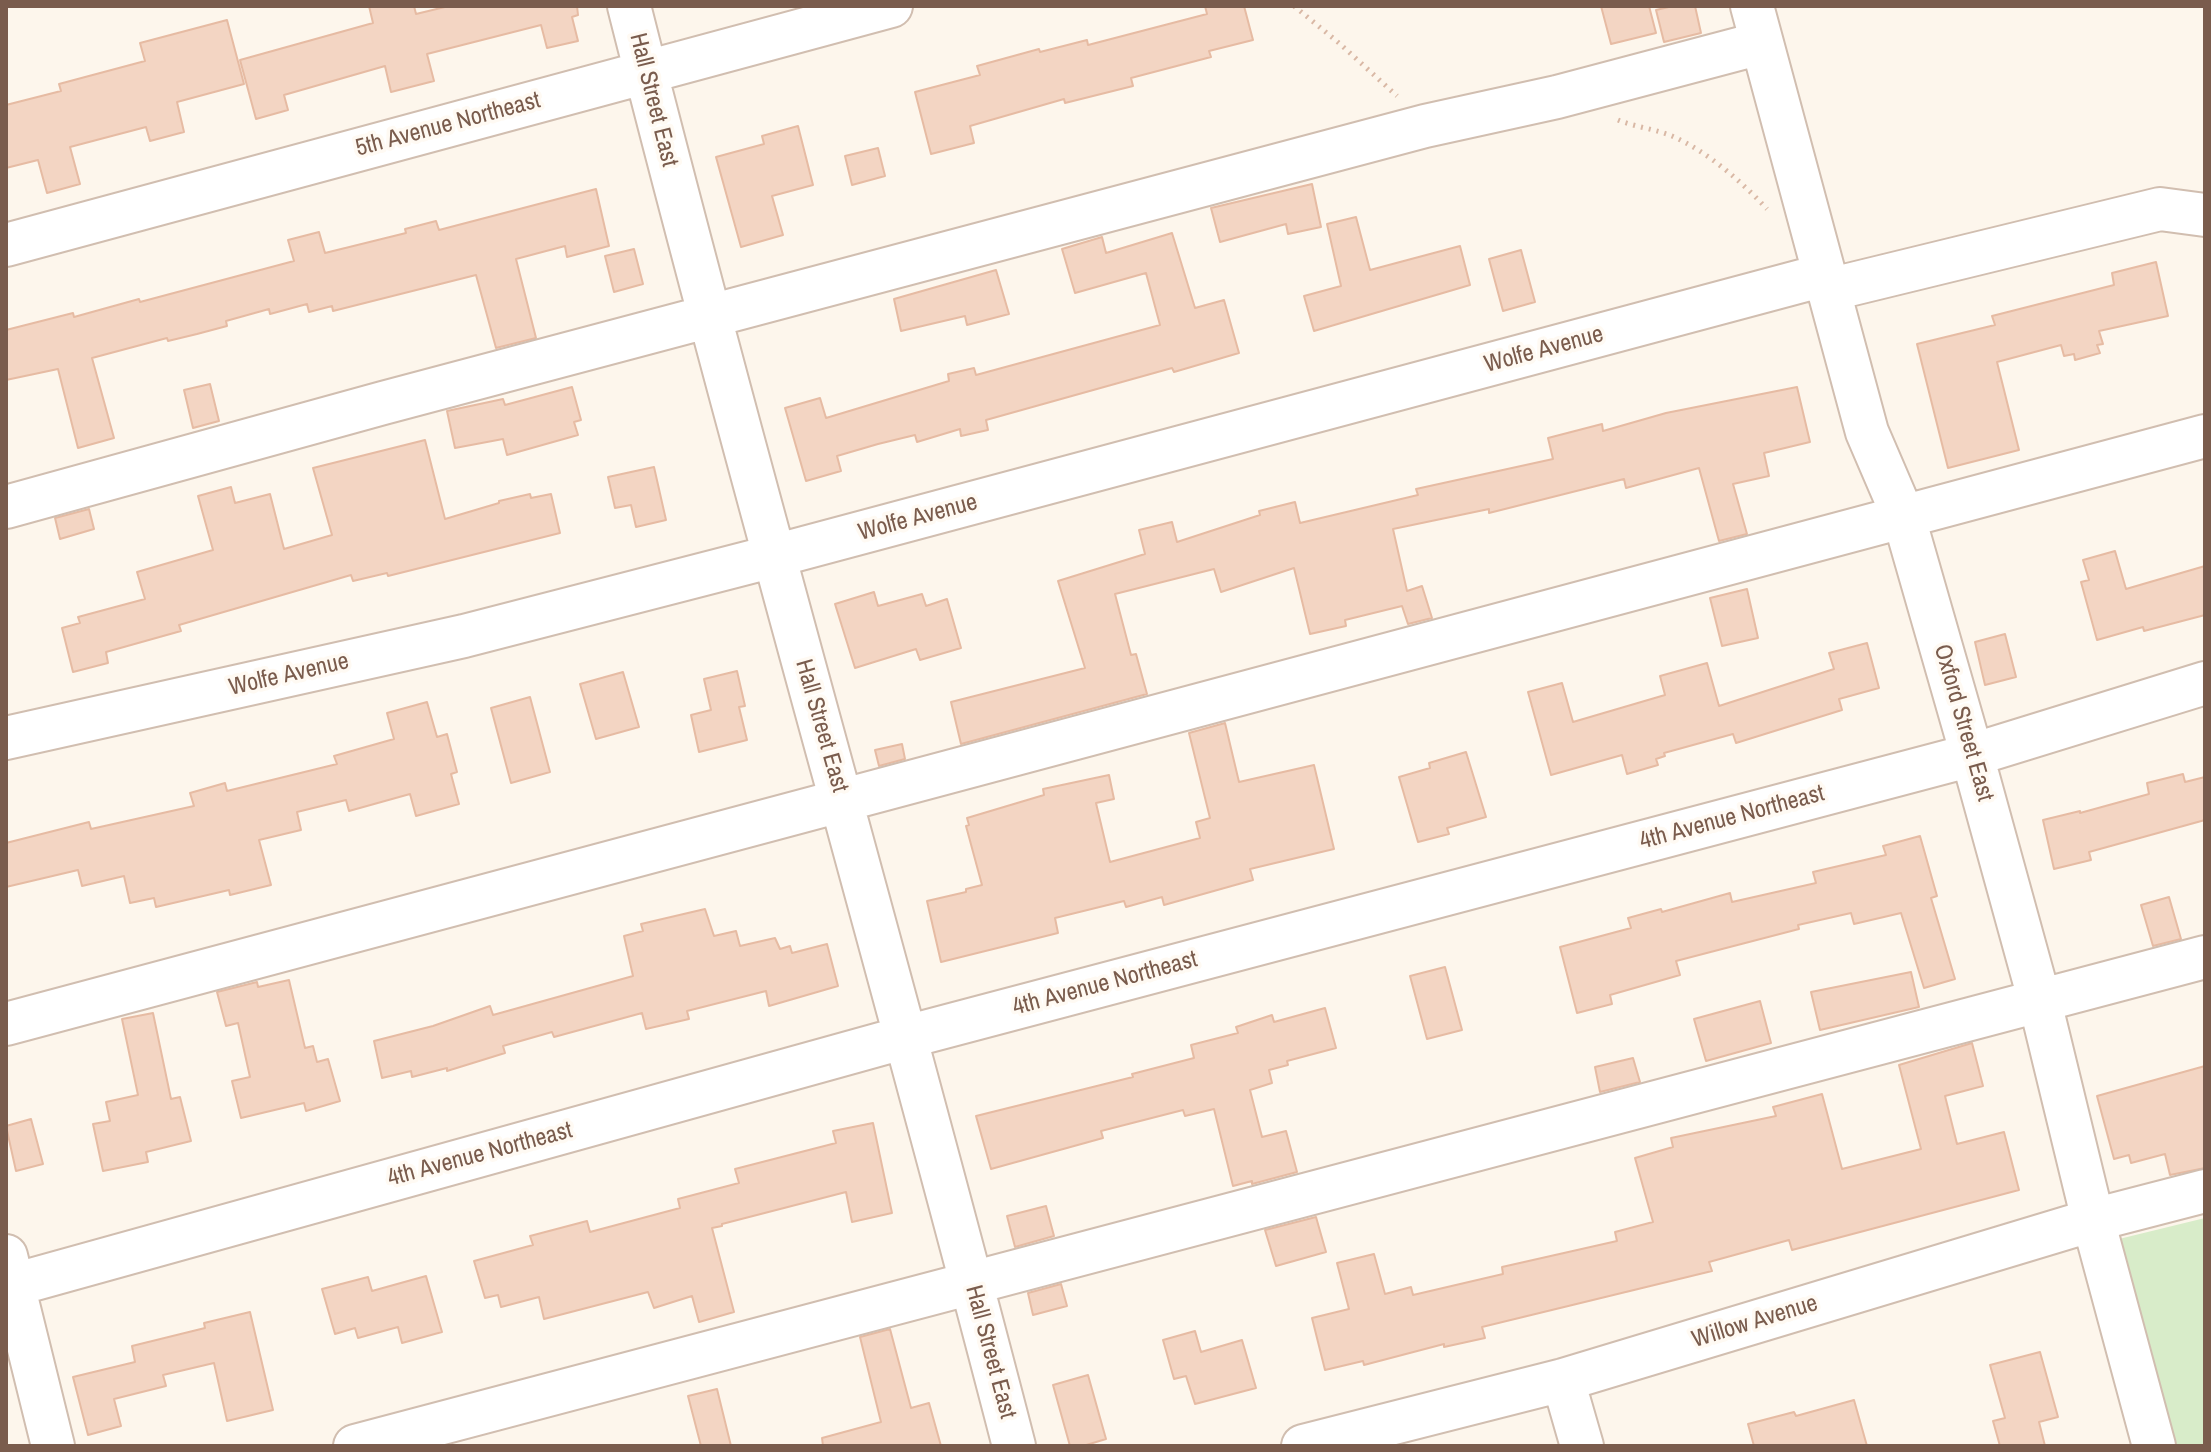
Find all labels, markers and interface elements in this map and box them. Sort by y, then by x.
street label: Hall Street East [622,30,684,170]
street label: 5th Avenue Northeast [352,86,544,164]
street label: Wolfe Avenue [1481,320,1607,380]
street label: Wolfe Avenue [855,488,981,548]
street label: Oxford Street East [1927,641,1999,805]
street label: Wolfe Avenue [226,647,352,703]
street label: Hall Street East [788,656,854,796]
street label: 4th Avenue Northeast [1636,779,1828,857]
street label: 4th Avenue Northeast [1009,945,1201,1023]
street label: 4th Avenue Northeast [384,1116,576,1194]
street label: Hall Street East [958,1282,1022,1422]
street label: Willow Avenue [1689,1289,1821,1355]

